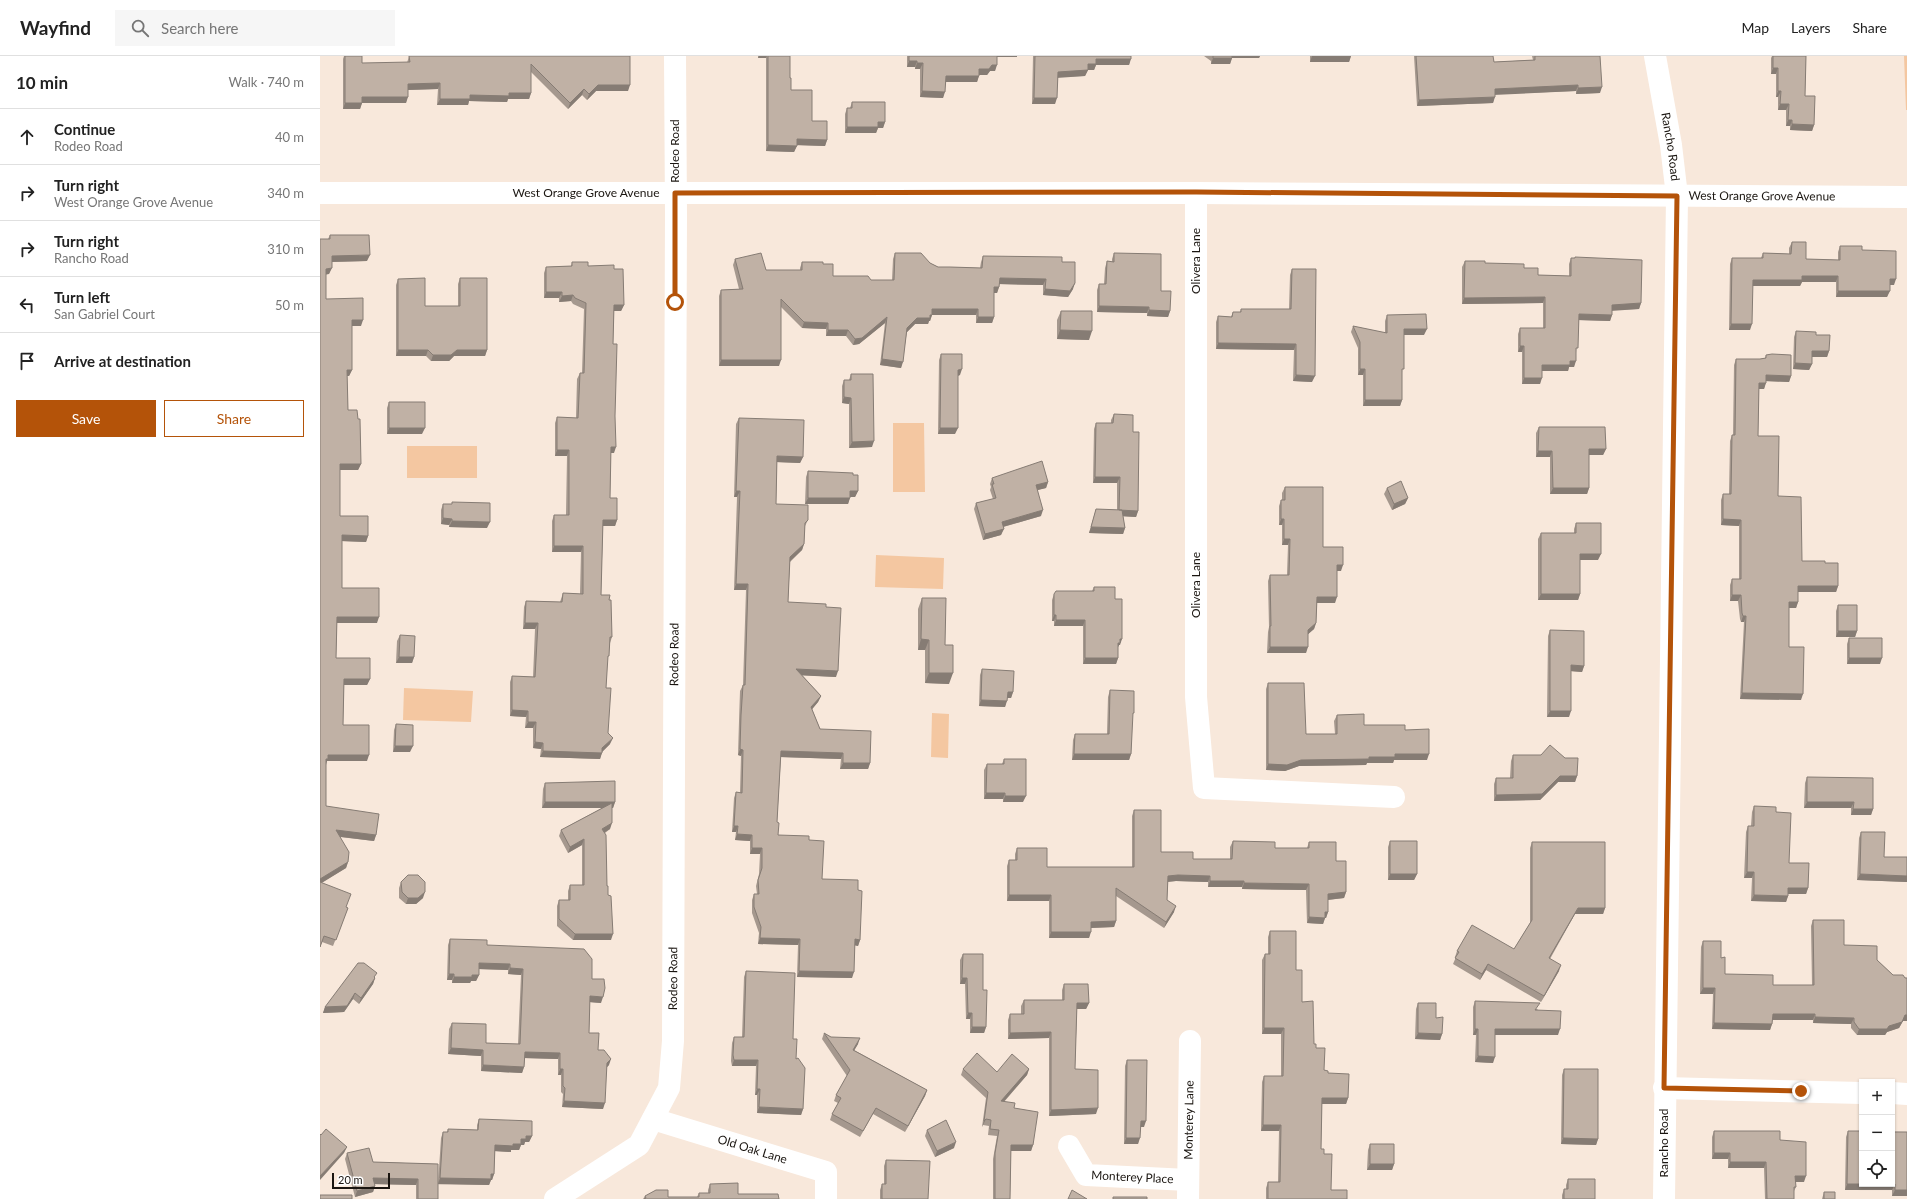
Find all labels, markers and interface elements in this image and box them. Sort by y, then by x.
search box [115,10,395,46]
text: Wayfind [20,16,91,39]
icon: search [129,17,151,39]
text: Search here [161,19,238,37]
text: Map [1741,19,1769,36]
text: Layers [1791,19,1831,36]
text: Share [1853,19,1887,36]
text: 10 min [16,72,68,93]
text: Walk · 740 m [228,74,304,90]
street label: Rancho Road [1658,111,1683,182]
street label: Rodeo Road [667,119,682,183]
text: Continue [54,120,115,138]
icon: ahead [16,126,38,148]
text: 40 m [275,129,304,145]
text: Rodeo Road [54,138,123,154]
text: Turn right [54,176,119,194]
icon: right [16,182,38,204]
text: 340 m [267,185,304,201]
street label: West Orange Grove Avenue [513,185,659,200]
street label: West Orange Grove Avenue [1688,188,1836,204]
text: West Orange Grove Avenue [54,194,213,210]
street label: Olivera Lane [1188,228,1203,294]
text: Turn right [54,232,119,250]
icon: right [16,238,38,260]
text: 310 m [267,241,304,257]
text: Rancho Road [54,250,129,266]
text: Turn left [54,288,110,306]
route start [666,293,684,311]
icon: left [16,294,38,316]
text: 50 m [275,297,304,313]
text: San Gabriel Court [54,306,155,322]
icon: arrive [16,350,38,372]
text: Arrive at destination [54,352,191,370]
button: Save [16,400,156,437]
button: Share [164,400,304,437]
street label: Olivera Lane [1188,552,1203,618]
street label: Rodeo Road [666,623,682,686]
street label: Rodeo Road [665,947,680,1010]
map controls [1859,1079,1895,1187]
button: + [1859,1079,1895,1115]
street label: Monterey Lane [1180,1080,1197,1160]
route end [1792,1082,1810,1100]
street label: Rancho Road [1656,1108,1671,1178]
button: − [1859,1115,1895,1151]
street label: Old Oak Lane [716,1131,789,1167]
button: locate [1859,1151,1895,1187]
street label: Monterey Place [1091,1167,1174,1186]
scale bar [332,1171,390,1190]
text: 20 m [338,1173,363,1186]

